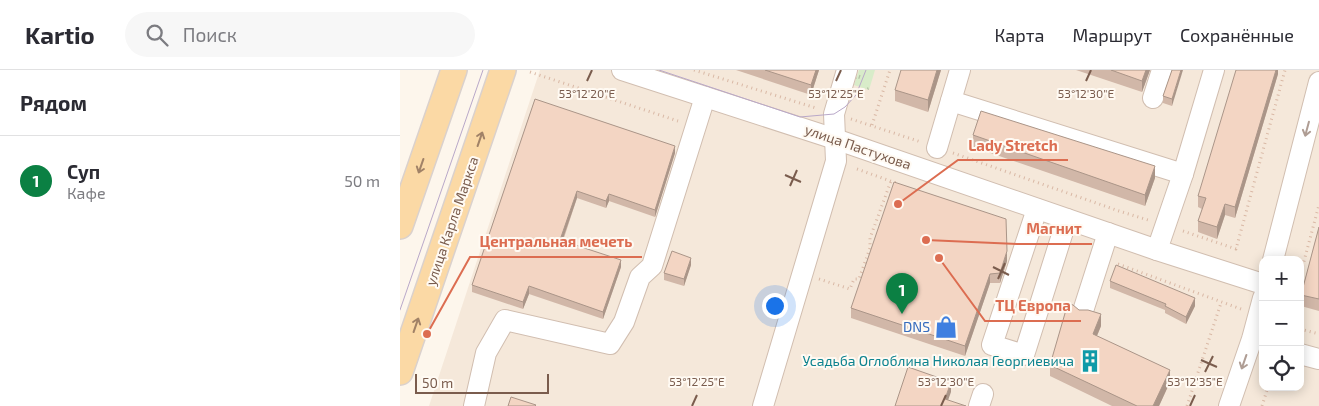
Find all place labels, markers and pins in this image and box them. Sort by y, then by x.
callout: Lady Stretch [958,130,1068,160]
callout: Магнит [1017,214,1092,244]
callout: Центральная мечеть [470,227,642,257]
pin: 1 [886,273,918,314]
callout: ТЦ Европа [985,291,1081,321]
shop icon: DNS [933,314,959,340]
place label: DNS [903,318,930,335]
building icon: Усадьба Оглоблина Николая Георгиевича [1077,348,1103,374]
place label: Усадьба Оглоблина Николая Георгиевича [802,352,1074,369]

